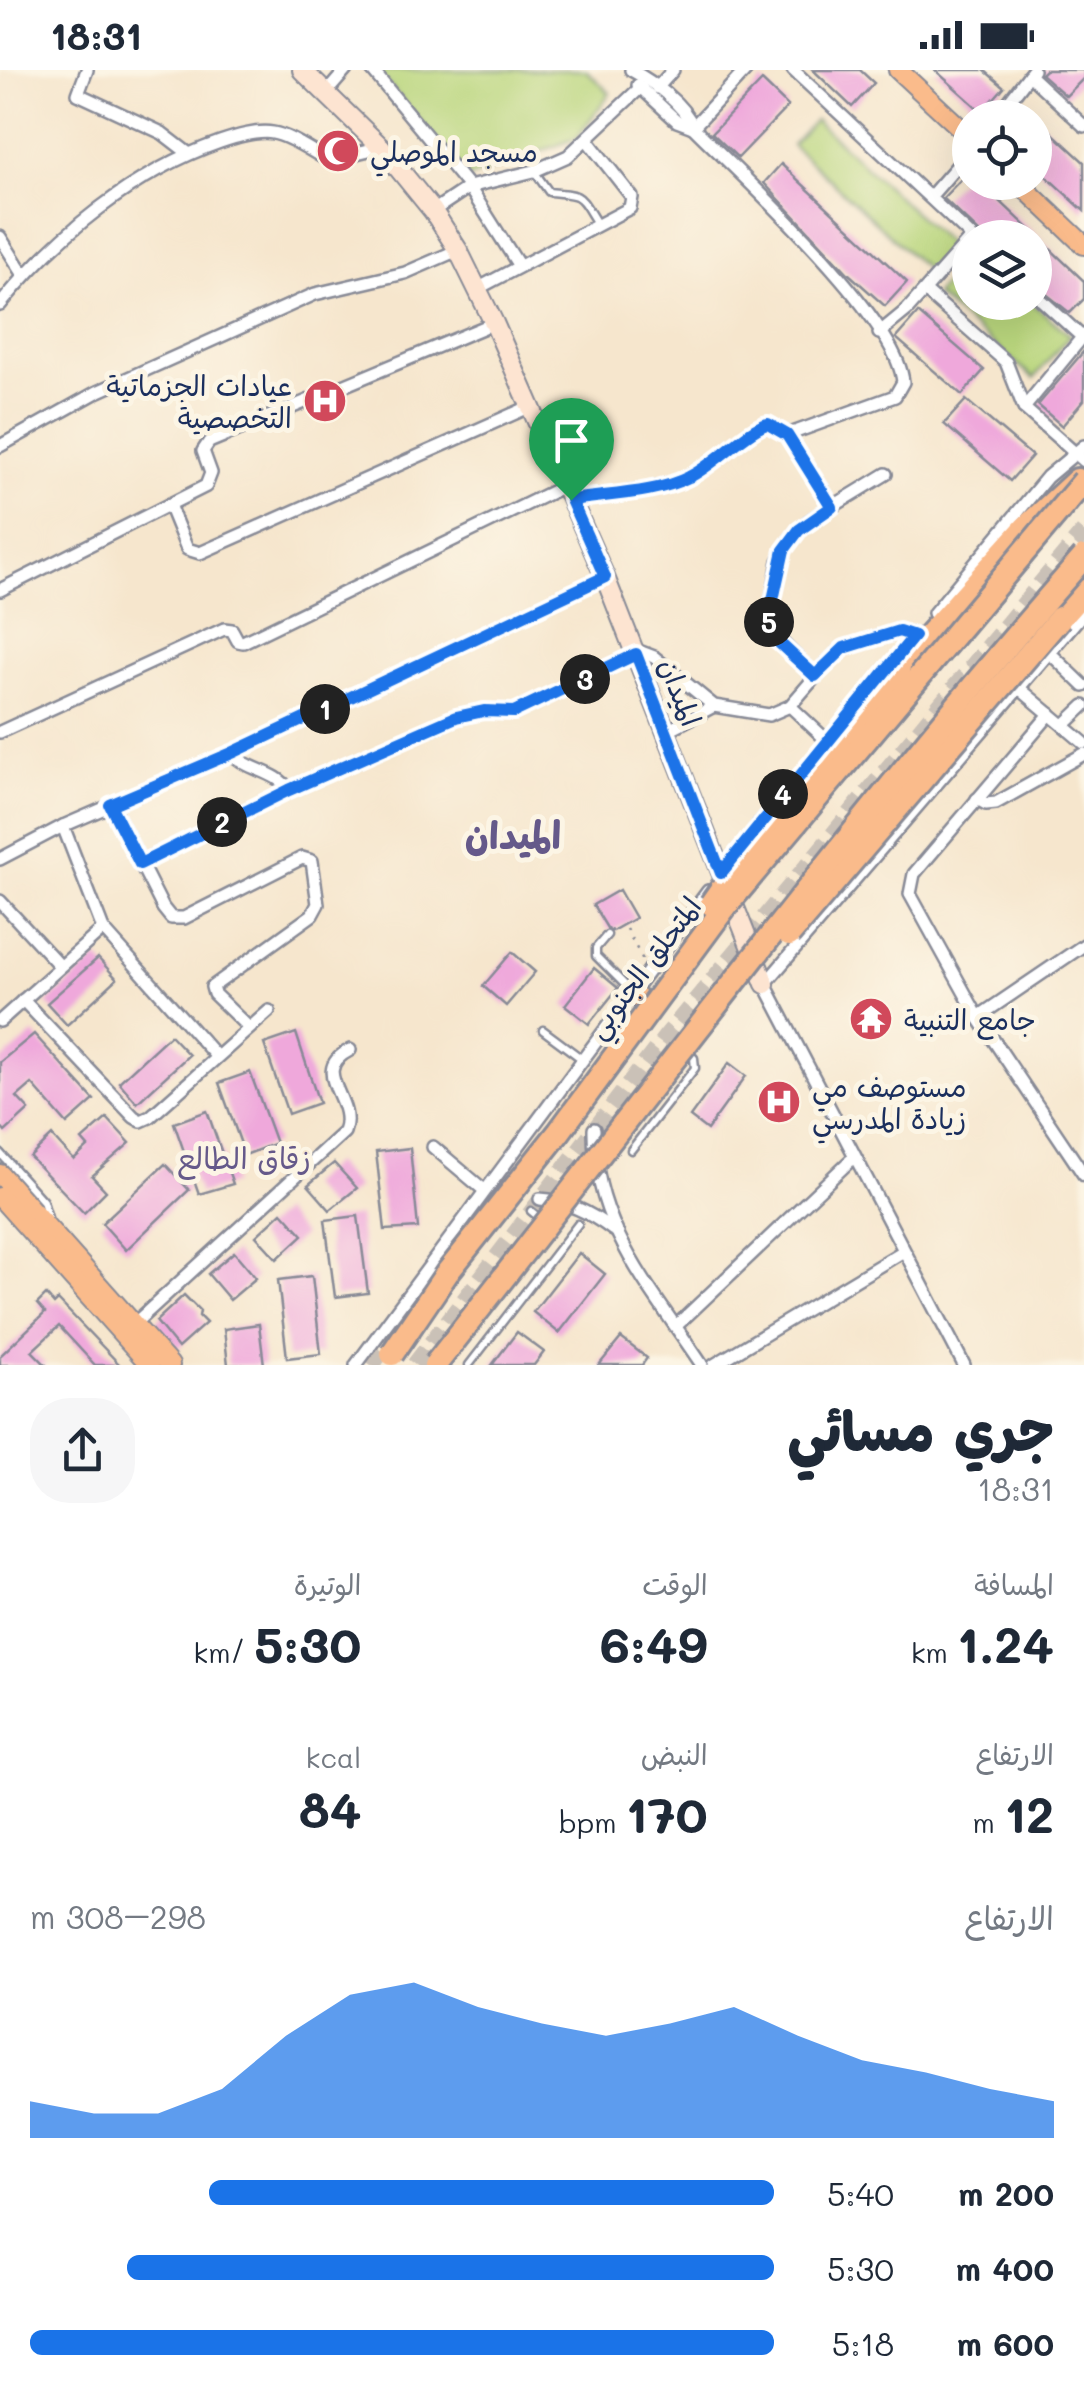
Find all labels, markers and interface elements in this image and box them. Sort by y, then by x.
text: 18:31 [50,10,142,60]
map controls [952,100,1052,320]
button: locate [952,100,1052,200]
mosque icon: مسجد الموصلي [315,128,361,174]
place label: مسجد الموصلي [370,133,538,177]
button: layers [952,220,1052,320]
place label: عيادات الجزماتية التخصصية [106,367,292,435]
hospital icon: عيادات الجزماتية التخصصية [302,378,348,424]
pin [529,398,614,501]
icon: arrive [544,413,599,468]
pin: 5 [744,597,794,647]
text: 5 [761,604,777,640]
street label: الميدان [652,653,710,731]
pin: 3 [560,654,610,704]
text: 3 [577,661,593,697]
pin: 1 [300,684,350,734]
text: 1 [319,691,331,727]
pin: 4 [758,769,808,819]
text: 4 [774,776,792,812]
pin: 2 [197,797,247,847]
text: 2 [214,804,230,840]
district label: الميدان [465,809,561,859]
street label: المتحلق الجنوبي [578,889,715,1050]
temple icon: جامع التنبية [848,996,894,1042]
place label: جامع التنبية [904,1001,1036,1040]
place label: مستوصف مي زيادة المدرسي [812,1068,967,1144]
hospital icon: مستوصف مي زيادة المدرسي [756,1079,802,1125]
district label: زقاق الطالع [177,1137,311,1181]
text: جري مسائي [787,1393,1054,1465]
button: share [30,1398,135,1503]
text: 18:31 [977,1467,1054,1509]
text: الوتيرة [294,1566,361,1602]
text: الوقت [642,1566,708,1602]
text: المسافة [974,1566,1054,1602]
text: 5:30 [254,1610,361,1676]
text: 6:49 [600,1610,708,1676]
text: 1.24 [957,1610,1054,1676]
text: /km [193,1634,254,1670]
text: km [911,1634,957,1670]
text: النبض [641,1736,708,1772]
text: الارتفاع [975,1736,1054,1772]
text: kcal [306,1739,361,1775]
text: 84 [299,1775,361,1841]
text: 170 [626,1780,708,1846]
text: 12 [1004,1780,1054,1846]
text: bpm [559,1804,626,1840]
text: m [973,1804,1004,1840]
text: 298–308 m [30,1895,206,1937]
text: الارتفاع [964,1896,1054,1938]
text: 5:40 [827,2172,894,2214]
text: 200 m [958,2172,1054,2214]
text: 5:30 [827,2247,894,2289]
text: 400 m [956,2247,1054,2289]
text: 5:18 [832,2322,894,2364]
text: 600 m [957,2322,1054,2364]

